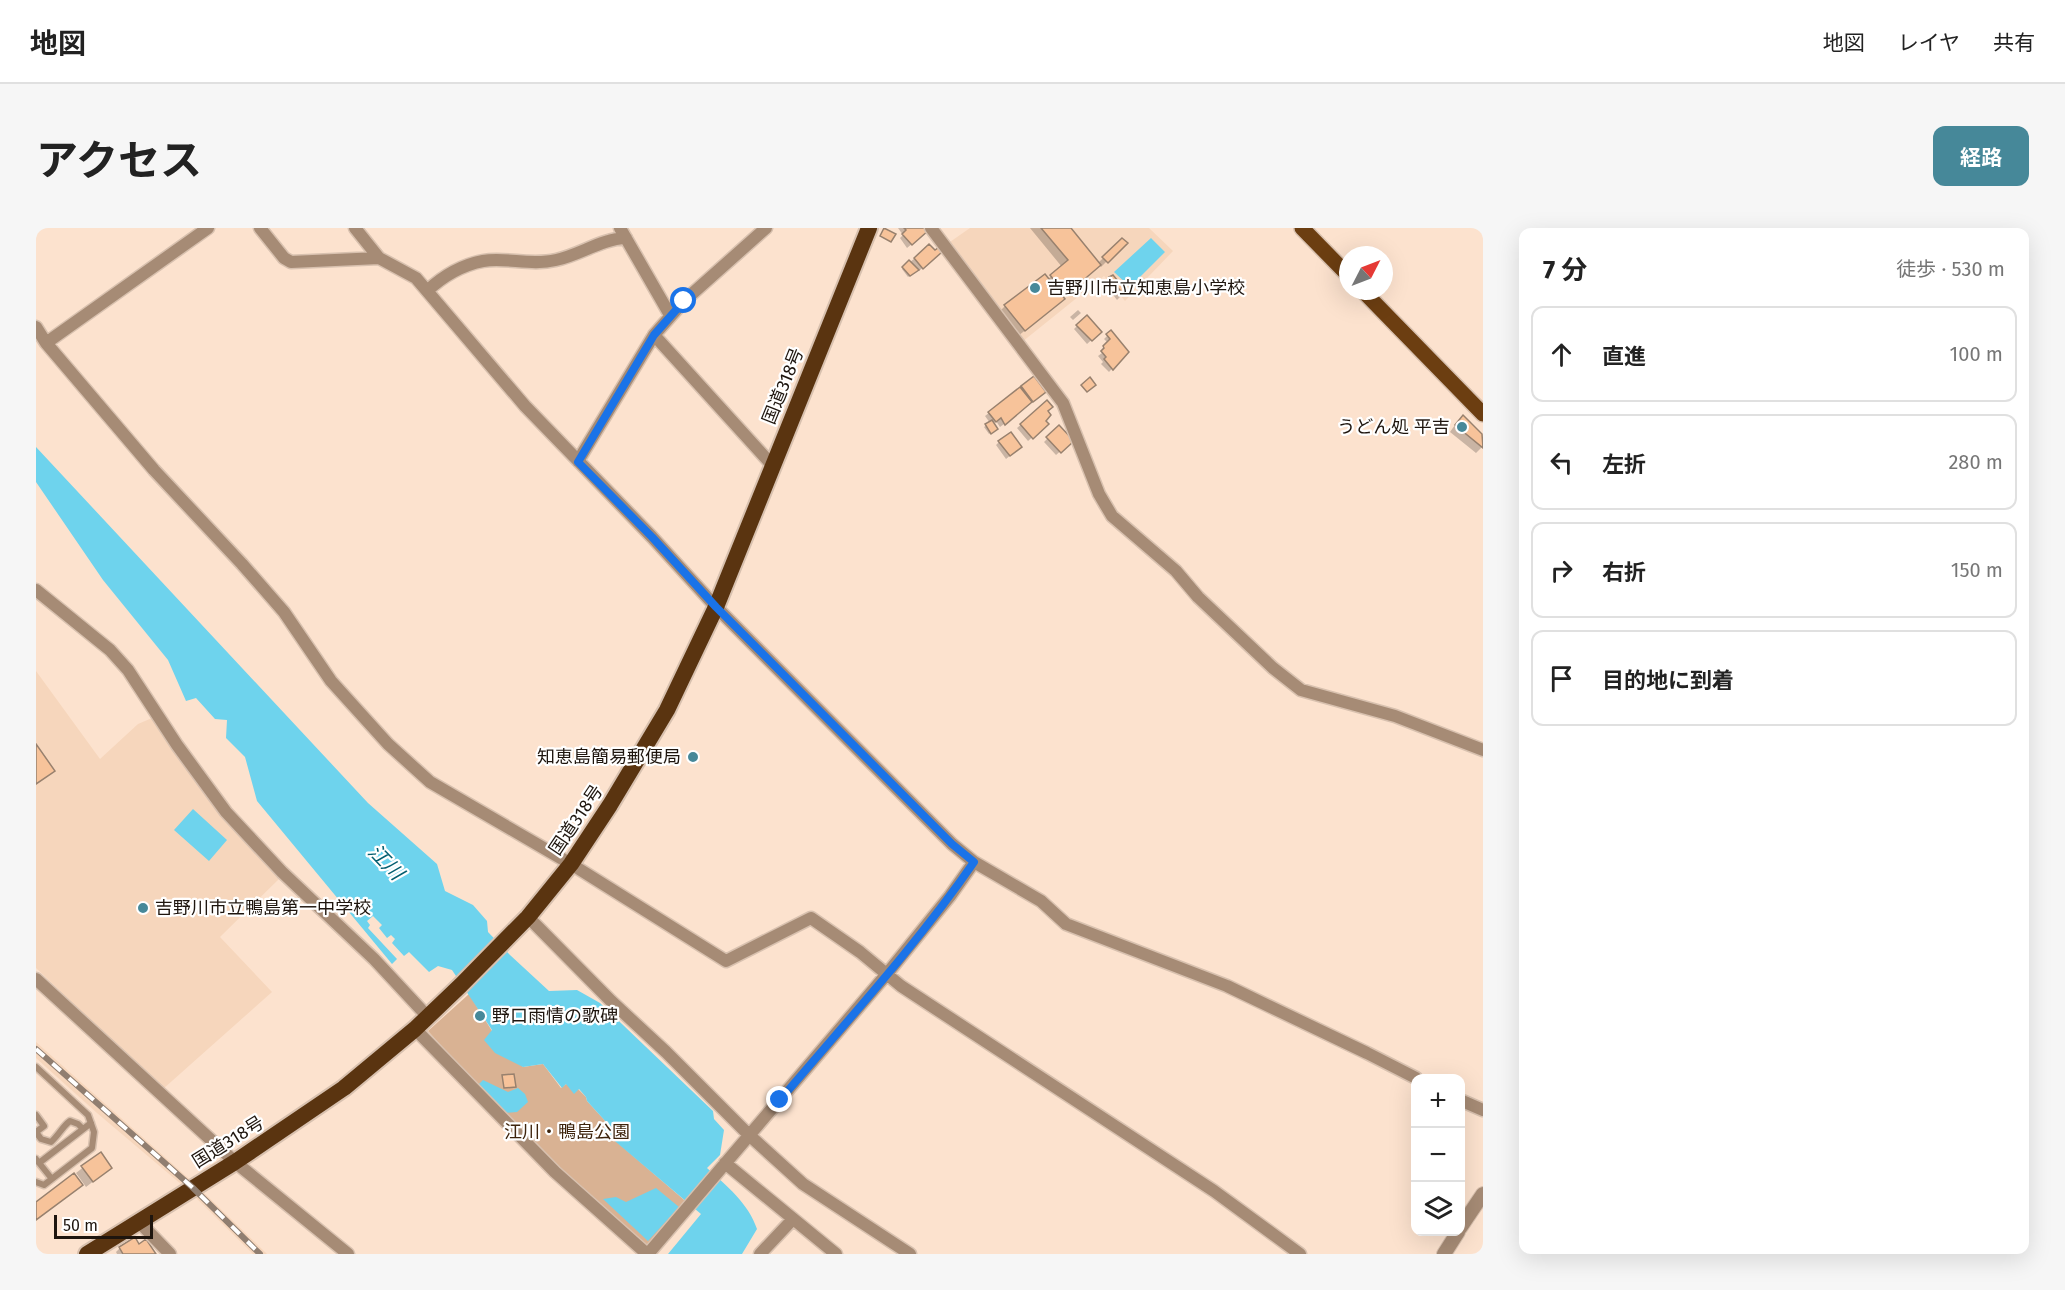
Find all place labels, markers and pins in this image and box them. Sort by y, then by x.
place label: 吉野川市立知恵島小学校 [1047,277,1245,299]
marker: 吉野川市立知恵島小学校 [1028,281,1042,295]
place label: うどん処 平吉 [1337,416,1450,438]
marker: うどん処 平吉 [1455,420,1469,434]
place label: 知恵島簡易郵便局 [537,746,681,768]
marker: 知恵島簡易郵便局 [686,750,700,764]
place label: 吉野川市立鴨島第一中学校 [155,897,371,919]
marker: 吉野川市立鴨島第一中学校 [136,901,150,915]
place label: 野口雨情の歌碑 [492,1005,618,1027]
marker: 野口雨情の歌碑 [473,1009,487,1023]

